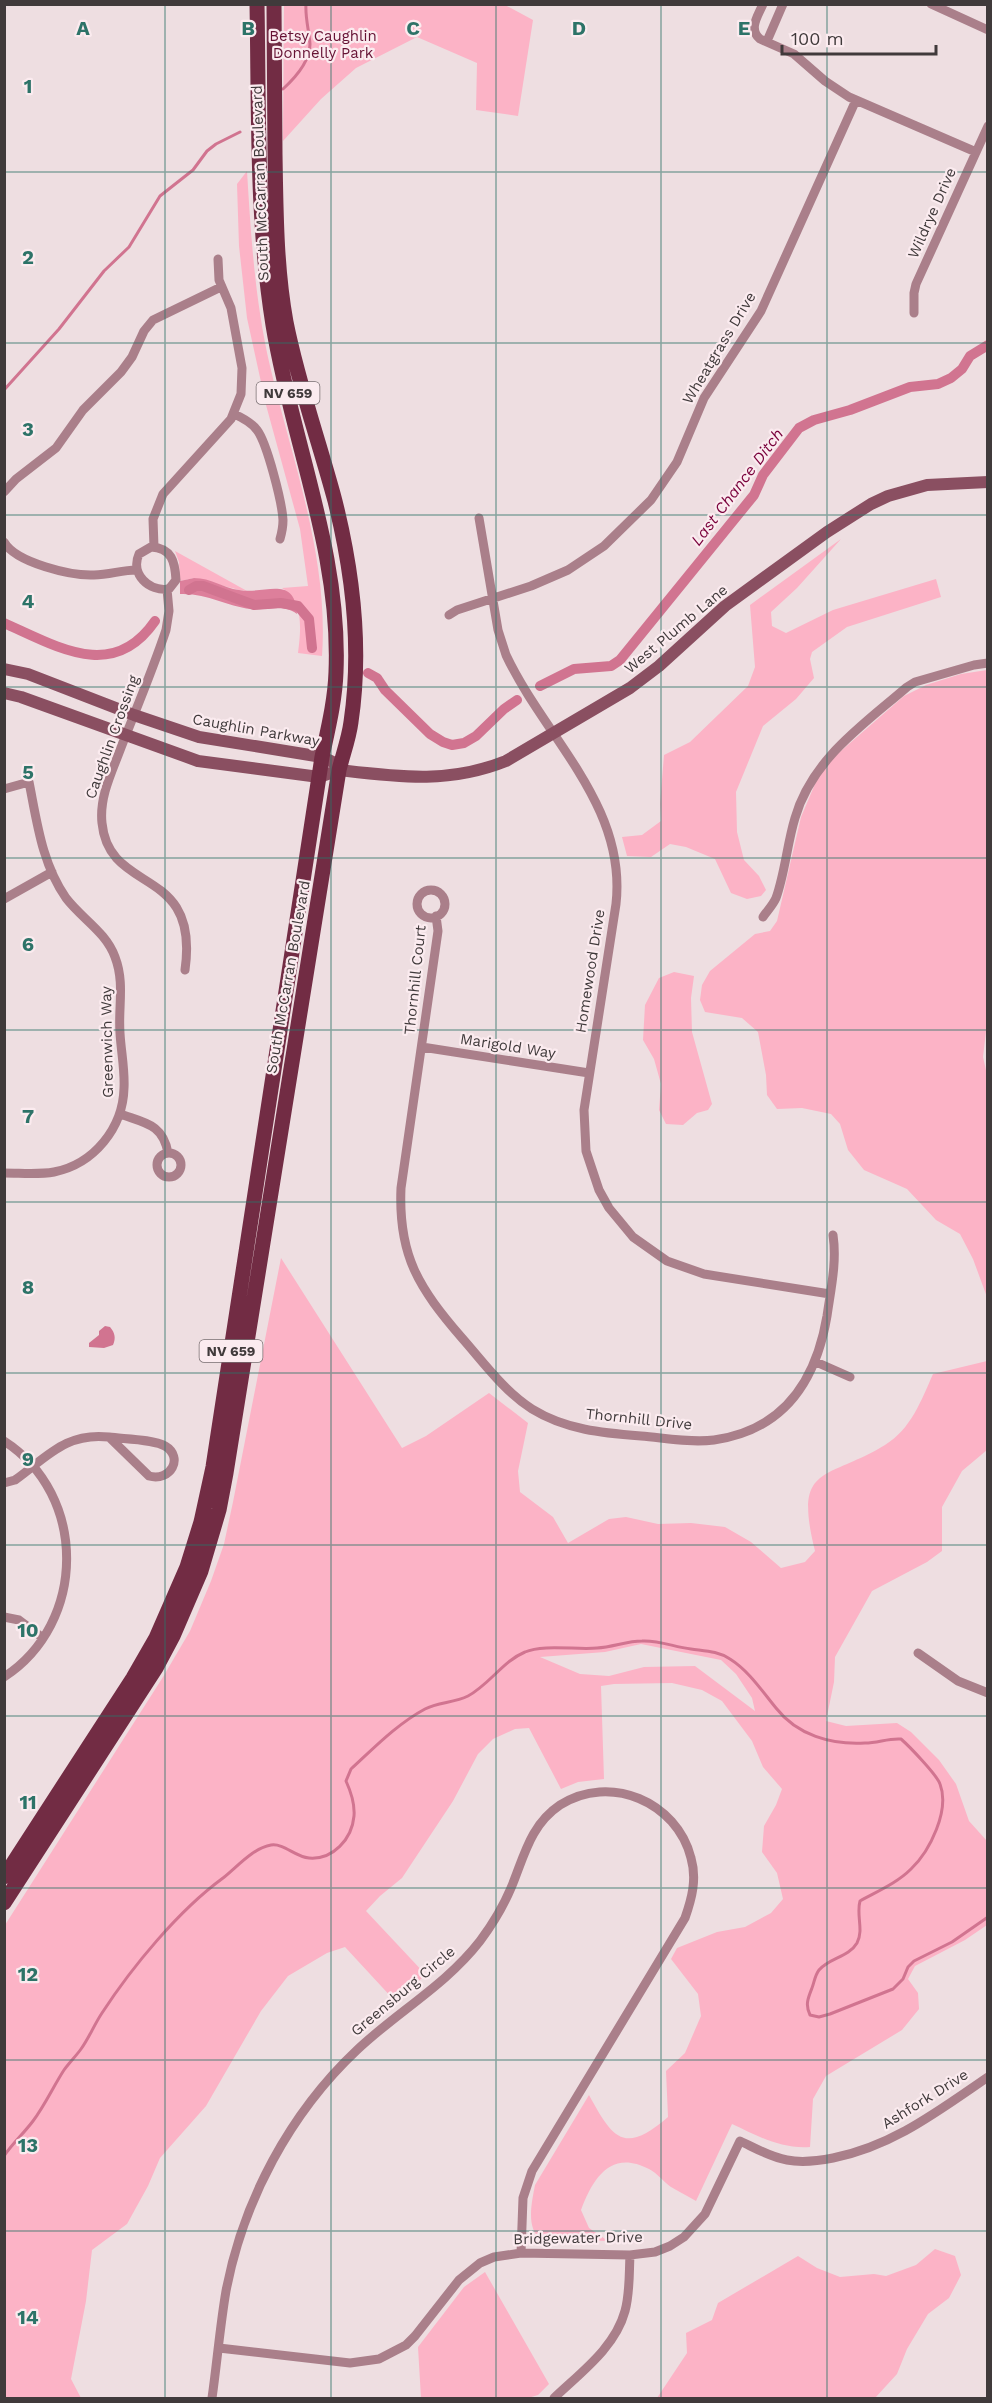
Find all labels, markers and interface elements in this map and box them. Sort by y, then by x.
text: A [76,16,90,40]
text: B [241,16,255,40]
text: C [406,16,420,40]
text: D [572,16,586,40]
text: E [738,16,750,40]
scale bar [782,18,936,56]
park label: Betsy Caughlin Donnelly Park [269,27,377,62]
text: 100 m [791,28,844,49]
text: 1 [24,74,32,98]
street label: South McCarran Boulevard [248,85,272,281]
street label: Wildrye Drive [904,165,960,261]
text: 2 [22,245,34,269]
street label: Wheatgrass Drive [678,289,760,407]
road number: NV 659 [256,382,320,404]
text: 3 [22,417,34,441]
water label: Last Chance Ditch [687,425,787,549]
street label: West Plumb Lane [621,581,731,677]
text: 4 [22,589,35,613]
street label: Caughlin Crossing [81,673,143,801]
street label: Caughlin Parkway [191,710,321,750]
text: 5 [22,760,34,784]
street label: South McCarran Boulevard [262,879,314,1075]
street label: Homewood Drive [571,908,609,1034]
street label: Thornhill Court [400,924,430,1036]
text: 6 [22,932,34,956]
street label: Greenwich Way [97,986,117,1098]
street label: Marigold Way [459,1030,557,1062]
text: 7 [22,1104,34,1128]
text: 8 [22,1275,34,1299]
road number: NV 659 [200,1340,262,1362]
street label: Thornhill Drive [585,1404,693,1434]
text: 9 [22,1447,34,1471]
text: 10 [17,1618,39,1642]
text: 11 [19,1790,37,1814]
street label: Greensburg Circle [347,1942,459,2040]
text: 12 [18,1962,38,1986]
street label: Ashfork Drive [879,2065,971,2133]
text: 13 [18,2133,38,2157]
street label: Bridgewater Drive [513,2228,643,2248]
text: 14 [17,2305,39,2329]

